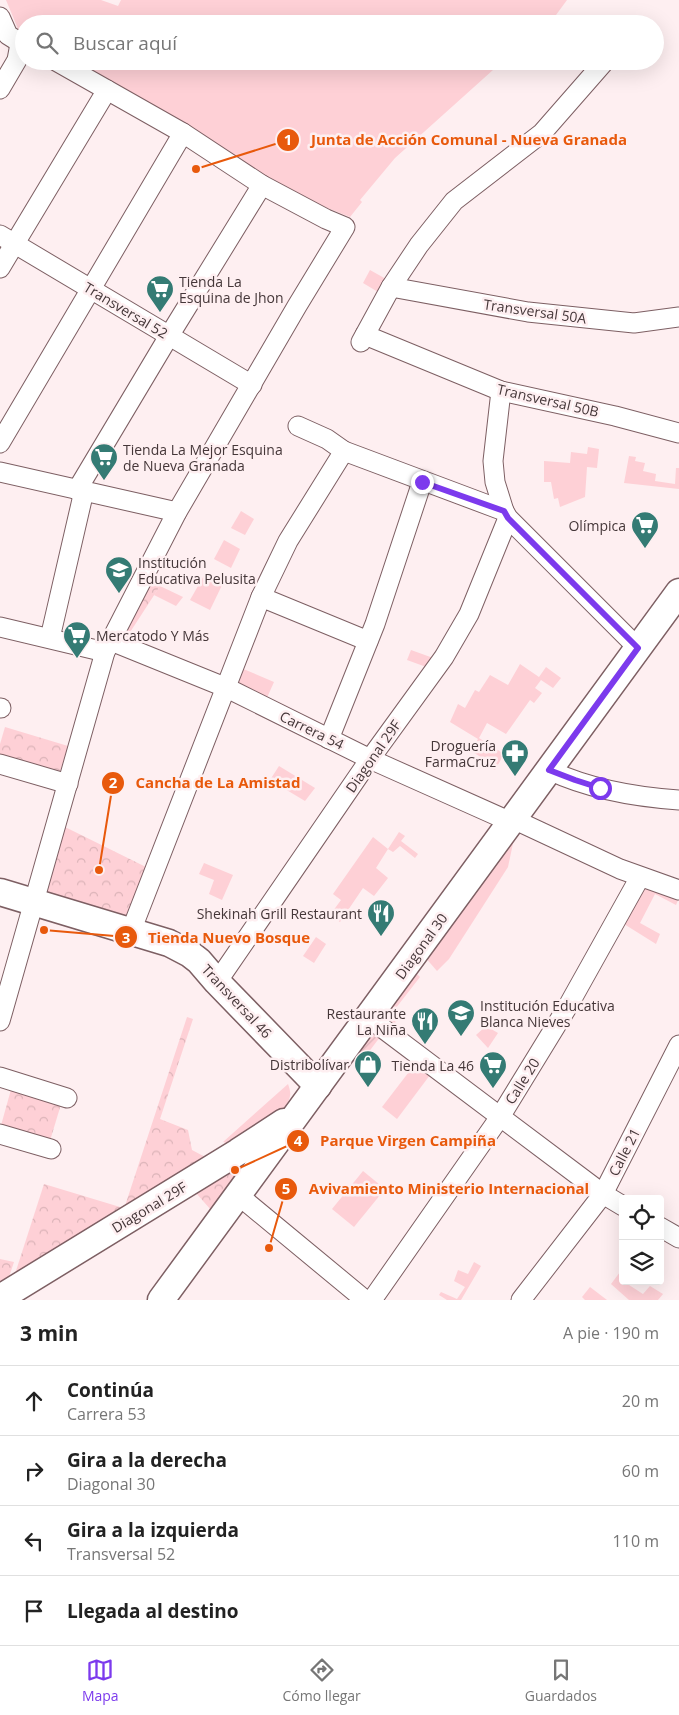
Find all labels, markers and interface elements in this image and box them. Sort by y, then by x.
search box [15,15,664,70]
icon: search [33,29,61,57]
text: Buscar aquí [73,30,177,56]
callout: Junta de Acción Comunal - Nueva Granada [276,125,636,155]
text: 1 [284,129,292,149]
text: Junta de Acción Comunal - Nueva Granada [309,129,627,149]
place label: Tienda La Esquina de Jhon [179,272,284,307]
supermarket icon: Tienda La Esquina de Jhon [145,274,175,313]
street label: Transversal 52 [81,277,171,343]
street label: Transversal 50A [482,294,588,328]
street label: Transversal 50B [495,379,601,421]
place label: Tienda La Mejor Esquina de Nueva Granada [123,440,283,475]
supermarket icon: Tienda La Mejor Esquina de Nueva Granada [89,442,119,481]
route end [411,471,434,494]
supermarket icon: Olímpica [630,510,660,549]
place label: Olímpica [568,516,626,535]
place label: Institución Educativa Pelusita [138,553,256,588]
school or university icon: Institución Educativa Pelusita [104,555,134,594]
supermarket icon: Mercatodo Y Más [62,620,92,659]
place label: Mercatodo Y Más [96,626,210,645]
street label: Carrera 54 [277,706,347,754]
street label: Diagonal 29F [341,716,405,796]
place label: Droguería FarmaCruz [425,736,496,771]
pharmacy icon: Droguería FarmaCruz [500,738,530,777]
callout: Cancha de La Amistad [101,768,311,798]
text: 2 [109,772,118,792]
text: Cancha de La Amistad [136,772,300,792]
route start [589,777,612,800]
restaurant icon: Shekinah Grill Restaurant [366,898,396,937]
place label: Shekinah Grill Restaurant [197,904,362,923]
street label: Diagonal 30 [391,909,451,983]
callout: Tienda Nuevo Bosque [113,922,320,952]
text: 3 [122,927,130,947]
text: Tienda Nuevo Bosque [148,927,310,947]
street label: Transversal 46 [198,960,276,1042]
place label: Institución Educativa Blanca Nieves [480,996,615,1031]
school or university icon: Institución Educativa Blanca Nieves [446,998,476,1037]
place label: Restaurante La Niña [327,1004,406,1039]
restaurant icon: Restaurante La Niña [410,1006,440,1045]
shop icon: Distribolívar [353,1049,383,1088]
supermarket icon: Tienda La 46 [478,1050,508,1089]
street label: Calle 20 [500,1054,544,1108]
place label: Distribolívar [270,1055,349,1074]
place label: Tienda La 46 [392,1056,474,1075]
street label: Calle 21 [604,1125,644,1179]
callout: Parque Virgen Campiña [285,1126,506,1156]
text: 4 [294,1130,303,1150]
text: Parque Virgen Campiña [320,1130,496,1150]
callout: Avivamiento Ministerio Internacional [274,1174,599,1204]
street label: Diagonal 29F [108,1177,190,1237]
text: 5 [282,1178,290,1198]
text: Avivamiento Ministerio Internacional [309,1178,589,1198]
map controls [619,1195,664,1285]
button: locate [619,1195,664,1240]
button: layers [619,1240,664,1285]
text: 3 min [20,1319,78,1347]
text: A pie · 190 m [563,1322,659,1344]
text: Continúa [67,1377,154,1403]
icon: ahead [20,1387,48,1415]
text: 20 m [622,1390,659,1412]
text: Carrera 53 [67,1403,146,1425]
text: Gira a la derecha [67,1447,227,1473]
icon: right [20,1457,48,1485]
text: 60 m [622,1460,659,1482]
text: Diagonal 30 [67,1473,155,1495]
text: Gira a la izquierda [67,1517,239,1543]
icon: left [20,1527,48,1555]
text: 110 m [613,1530,659,1552]
text: Transversal 52 [67,1543,175,1565]
icon: arrive [20,1597,48,1625]
text: Llegada al destino [67,1598,239,1624]
tab: Mapa [82,1656,119,1705]
tab: Cómo llegar [283,1656,361,1705]
tab: Guardados [525,1656,597,1705]

